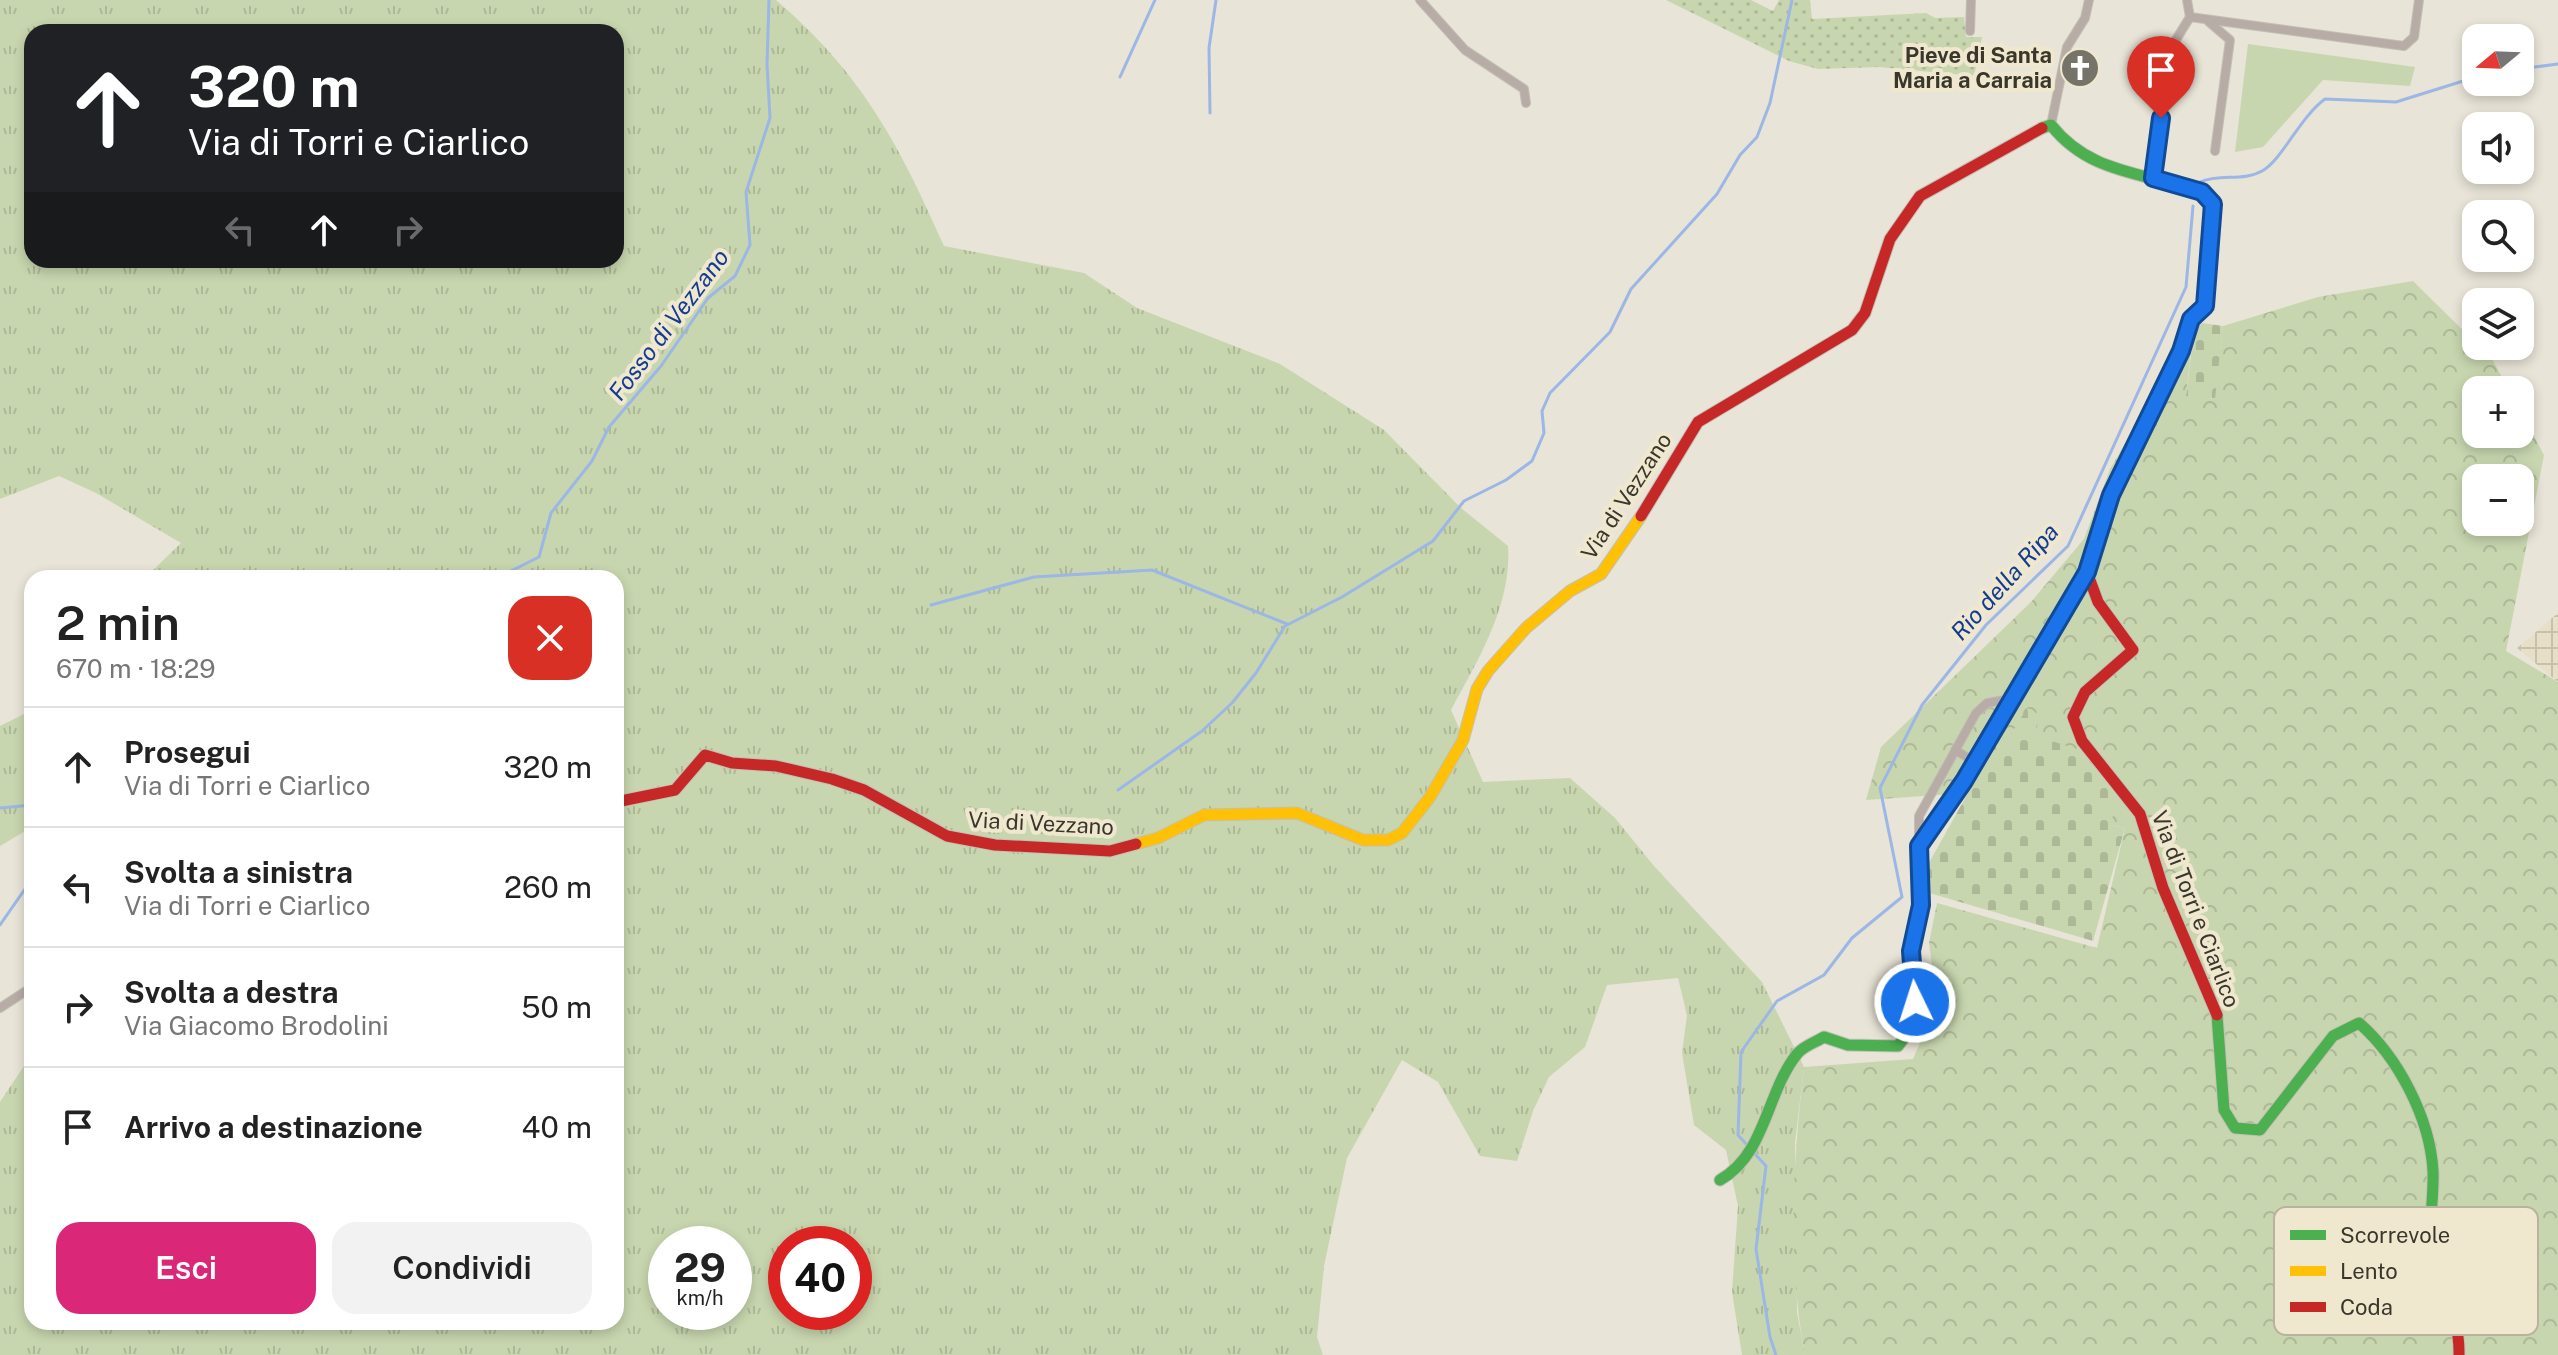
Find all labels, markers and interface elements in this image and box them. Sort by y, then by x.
north arrow [2462,24,2534,96]
map controls [2462,24,2534,536]
pin [2127,36,2195,118]
place label: Pieve di Santa Maria a Carraia [1893,42,2052,93]
church icon: Pieve di Santa Maria a Carraia [2059,47,2101,89]
icon: arrive [2139,48,2183,92]
text: 320 m [188,54,360,120]
icon: ahead [56,56,160,160]
button: sound [2462,112,2534,184]
text: Via di Torri e Ciarlico [188,121,529,163]
button: search [2462,200,2534,272]
icon: left [218,208,262,252]
icon: ahead [302,208,346,252]
icon: right [386,208,430,252]
water label: Fosso di Vezzano [602,243,734,405]
button: layers [2462,288,2534,360]
button: + [2462,376,2534,448]
street label: Via di Vezzano [1575,428,1677,564]
button: − [2462,464,2534,536]
water label: Rio della Ripa [1945,517,2064,645]
text: 2 min [56,594,180,651]
button: close [508,596,592,680]
text: 670 m · 18:29 [56,653,216,684]
text: Prosegui [124,734,251,770]
icon: ahead [56,745,100,789]
text: 320 m [504,749,592,785]
text: Via di Torri e Ciarlico [124,770,370,801]
street label: Via di Vezzano [968,806,1114,840]
street label: Via di Torri e Ciarlico [2146,807,2246,1011]
text: Svolta a sinistra [124,854,353,890]
icon: left [56,865,100,909]
text: 260 m [504,869,592,905]
text: Via di Torri e Ciarlico [124,890,370,921]
position arrow [1873,960,1957,1044]
text: Svolta a destra [124,974,339,1010]
icon: right [56,985,100,1029]
text: 50 m [521,989,592,1025]
text: Via Giacomo Brodolini [124,1010,389,1041]
icon: arrive [56,1105,100,1149]
text: Arrivo a destinazione [124,1109,423,1145]
text: 40 m [522,1109,592,1145]
legend [2274,1207,2538,1335]
button: Esci [56,1222,316,1314]
button: Condividi [332,1222,592,1314]
text: Scorrevole [2340,1222,2450,1248]
speed limit sign: 40 [768,1226,872,1330]
text: 29 [674,1244,726,1291]
text: Lento [2340,1258,2398,1284]
text: km/h [676,1286,724,1310]
text: Coda [2340,1294,2393,1320]

